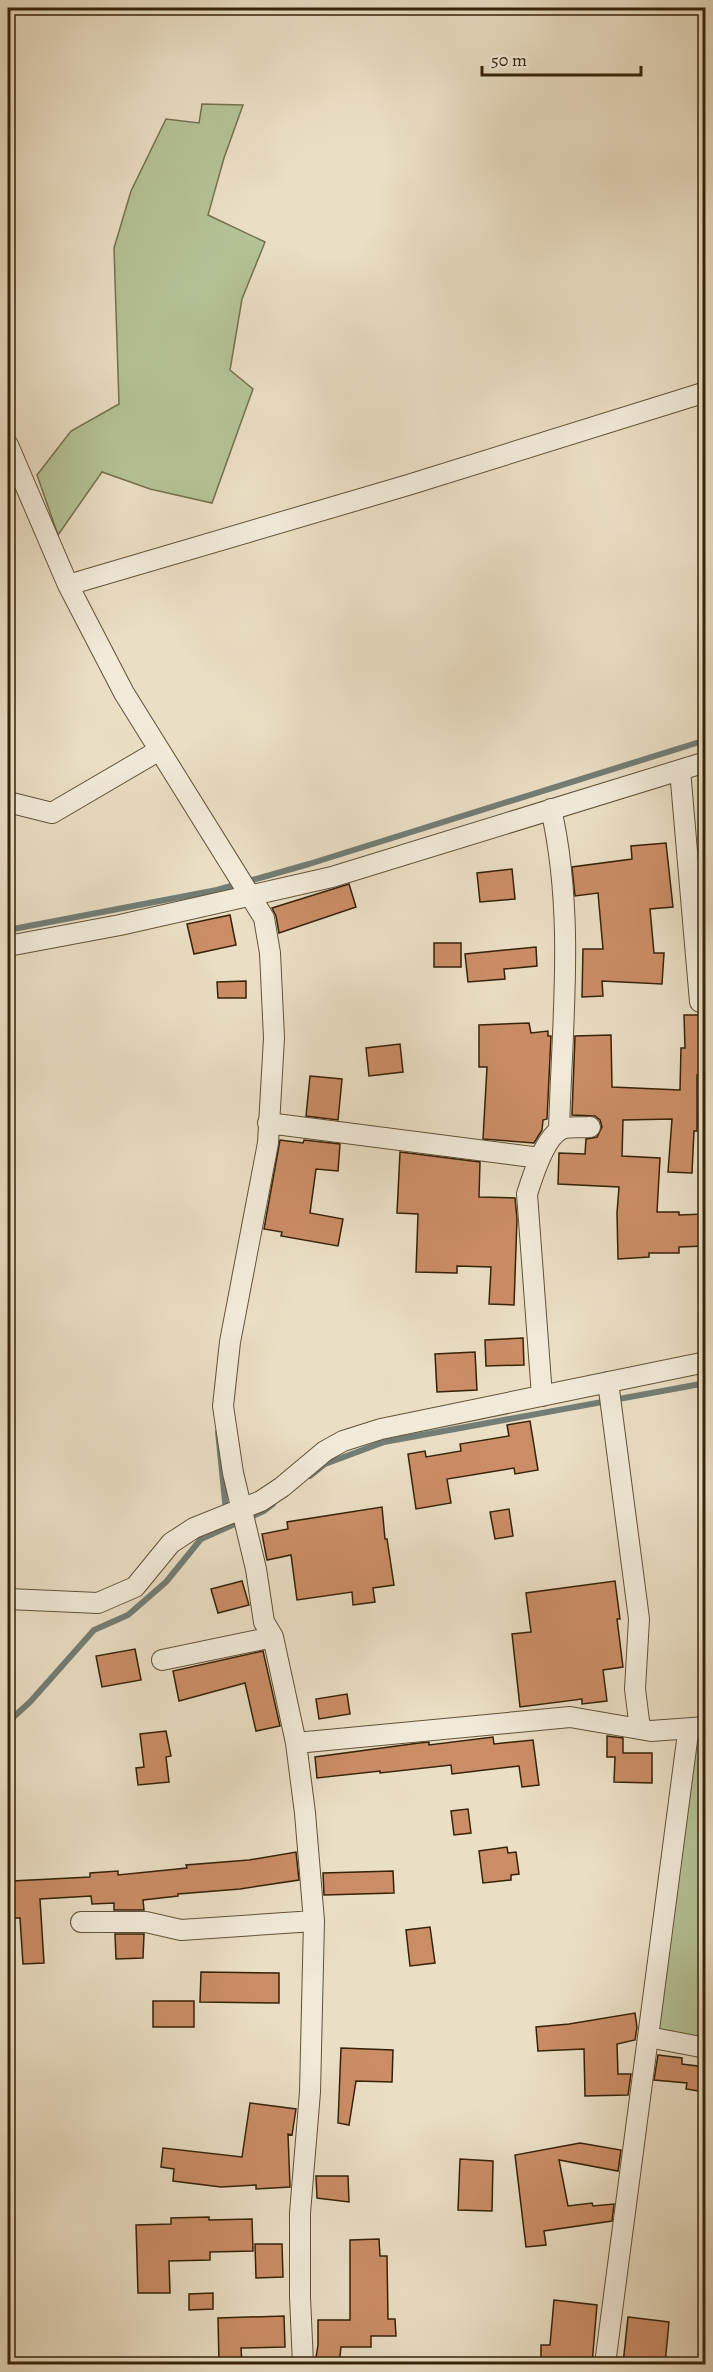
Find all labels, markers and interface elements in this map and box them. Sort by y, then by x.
scale bar [482,39,641,77]
text: 50 m [491,48,527,72]

